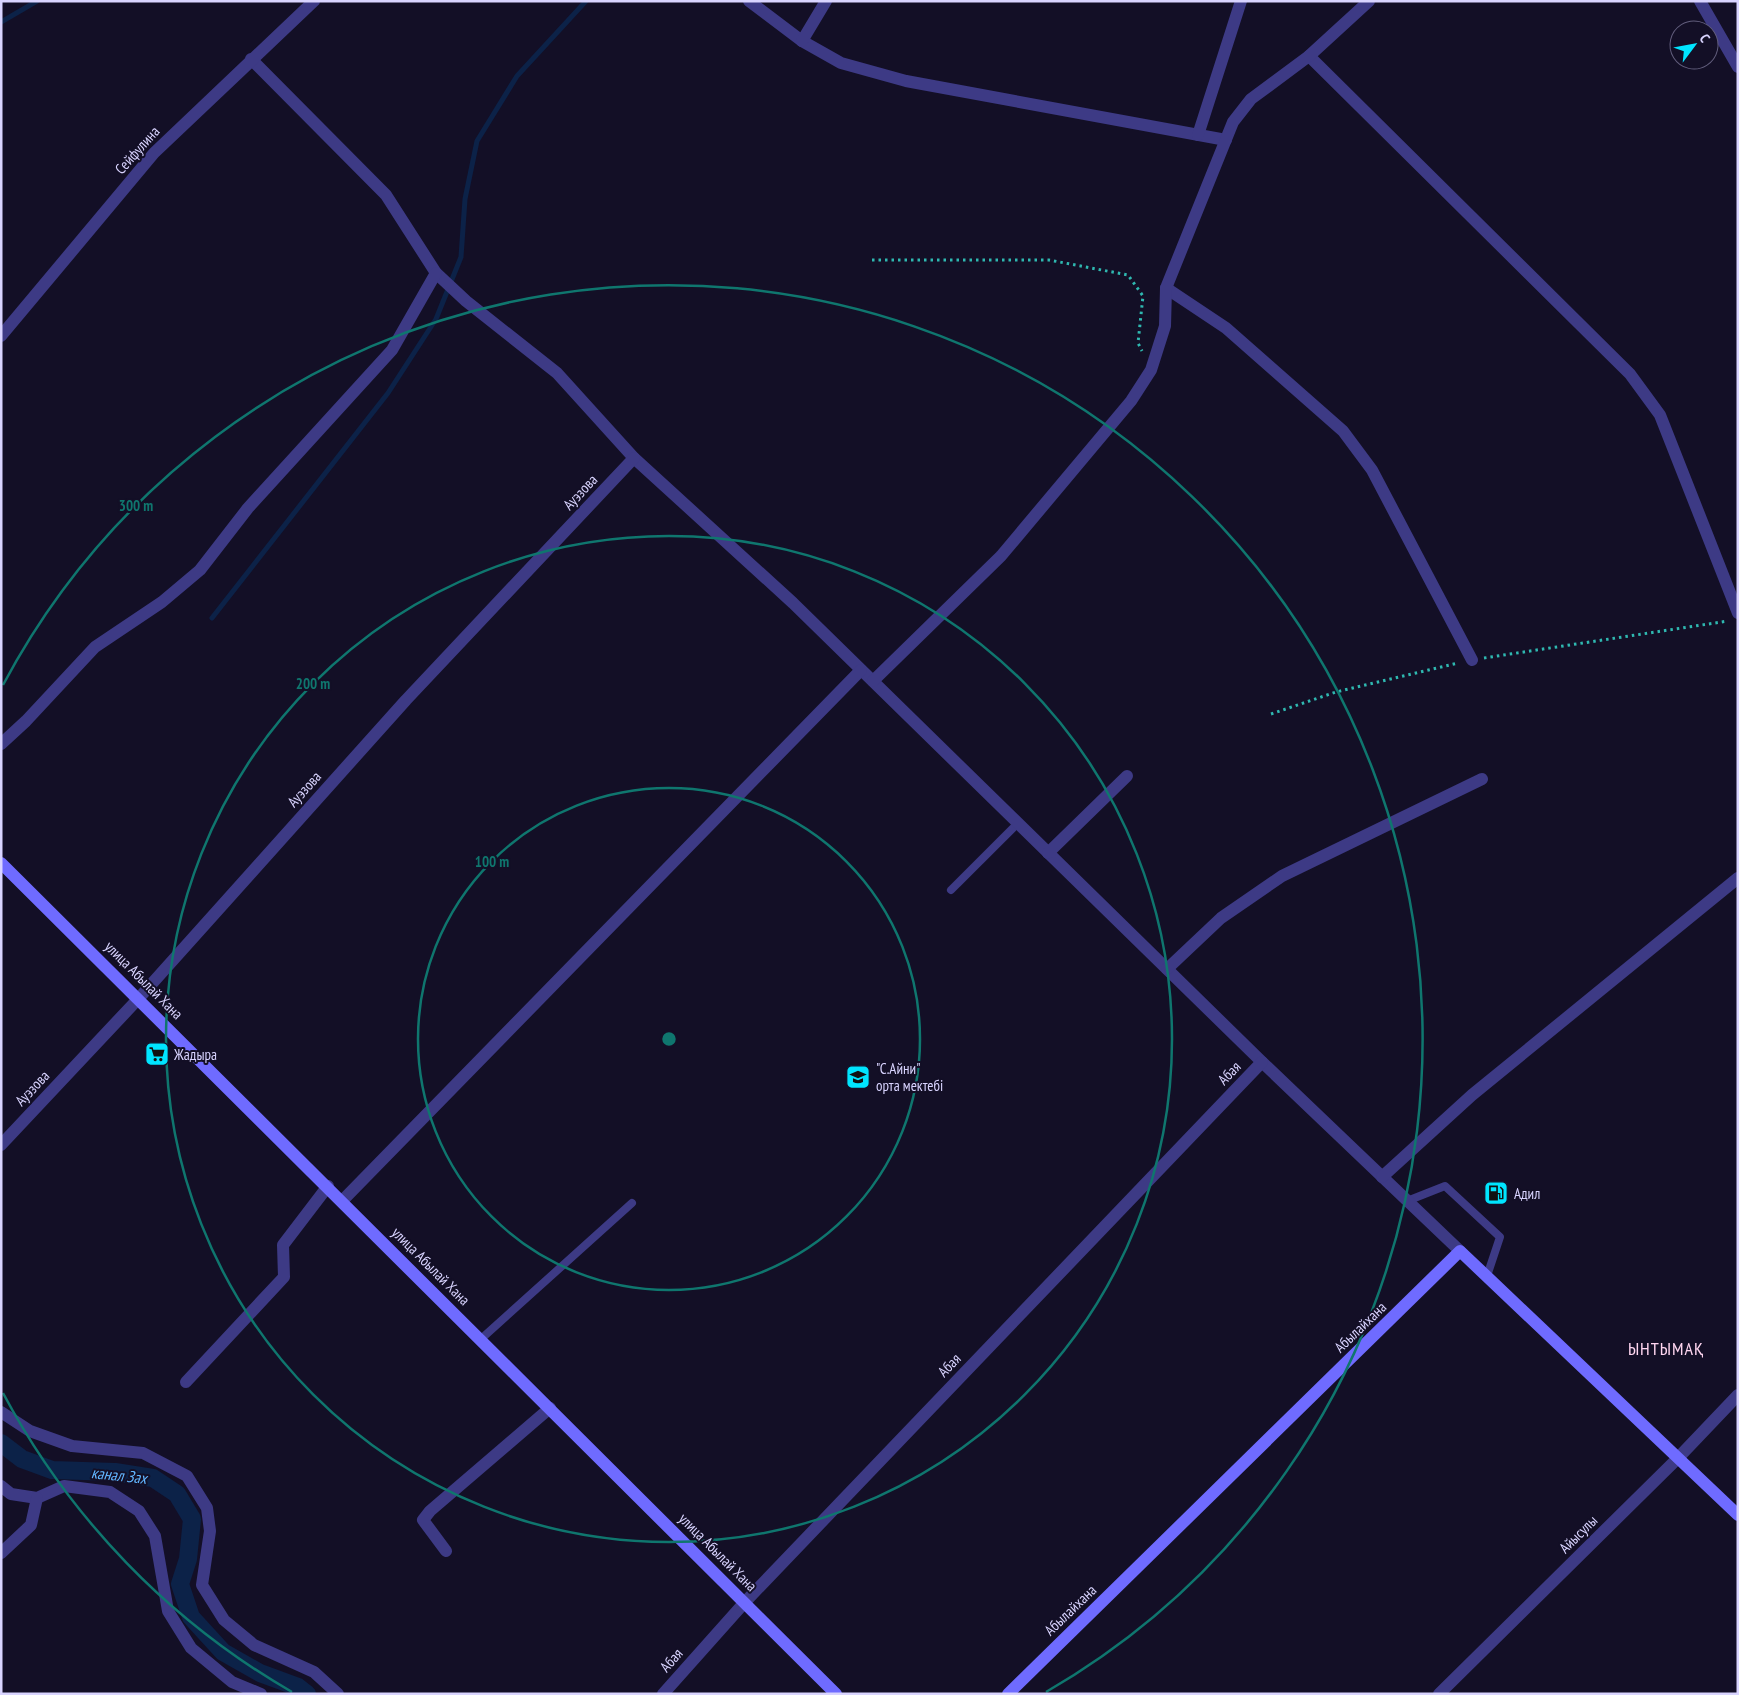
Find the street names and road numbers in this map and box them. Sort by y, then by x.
street label: Сейфулина [111,122,163,178]
street label: Ауэзова [559,470,601,514]
street label: Ауэзова [283,767,325,811]
street label: улица Абылай Хана [101,937,187,1023]
street label: Абая [1213,1057,1245,1089]
street label: Ауэзова [11,1066,53,1110]
street label: улица Абылай Хана [388,1223,474,1309]
street label: Абылайхана [1330,1298,1390,1356]
street label: Абая [933,1349,965,1381]
street label: улица Абылай Хана [675,1509,761,1595]
street label: Айысулы [1555,1511,1601,1557]
street label: Абылайхана [1040,1581,1100,1639]
street label: Абая [656,1644,687,1676]

